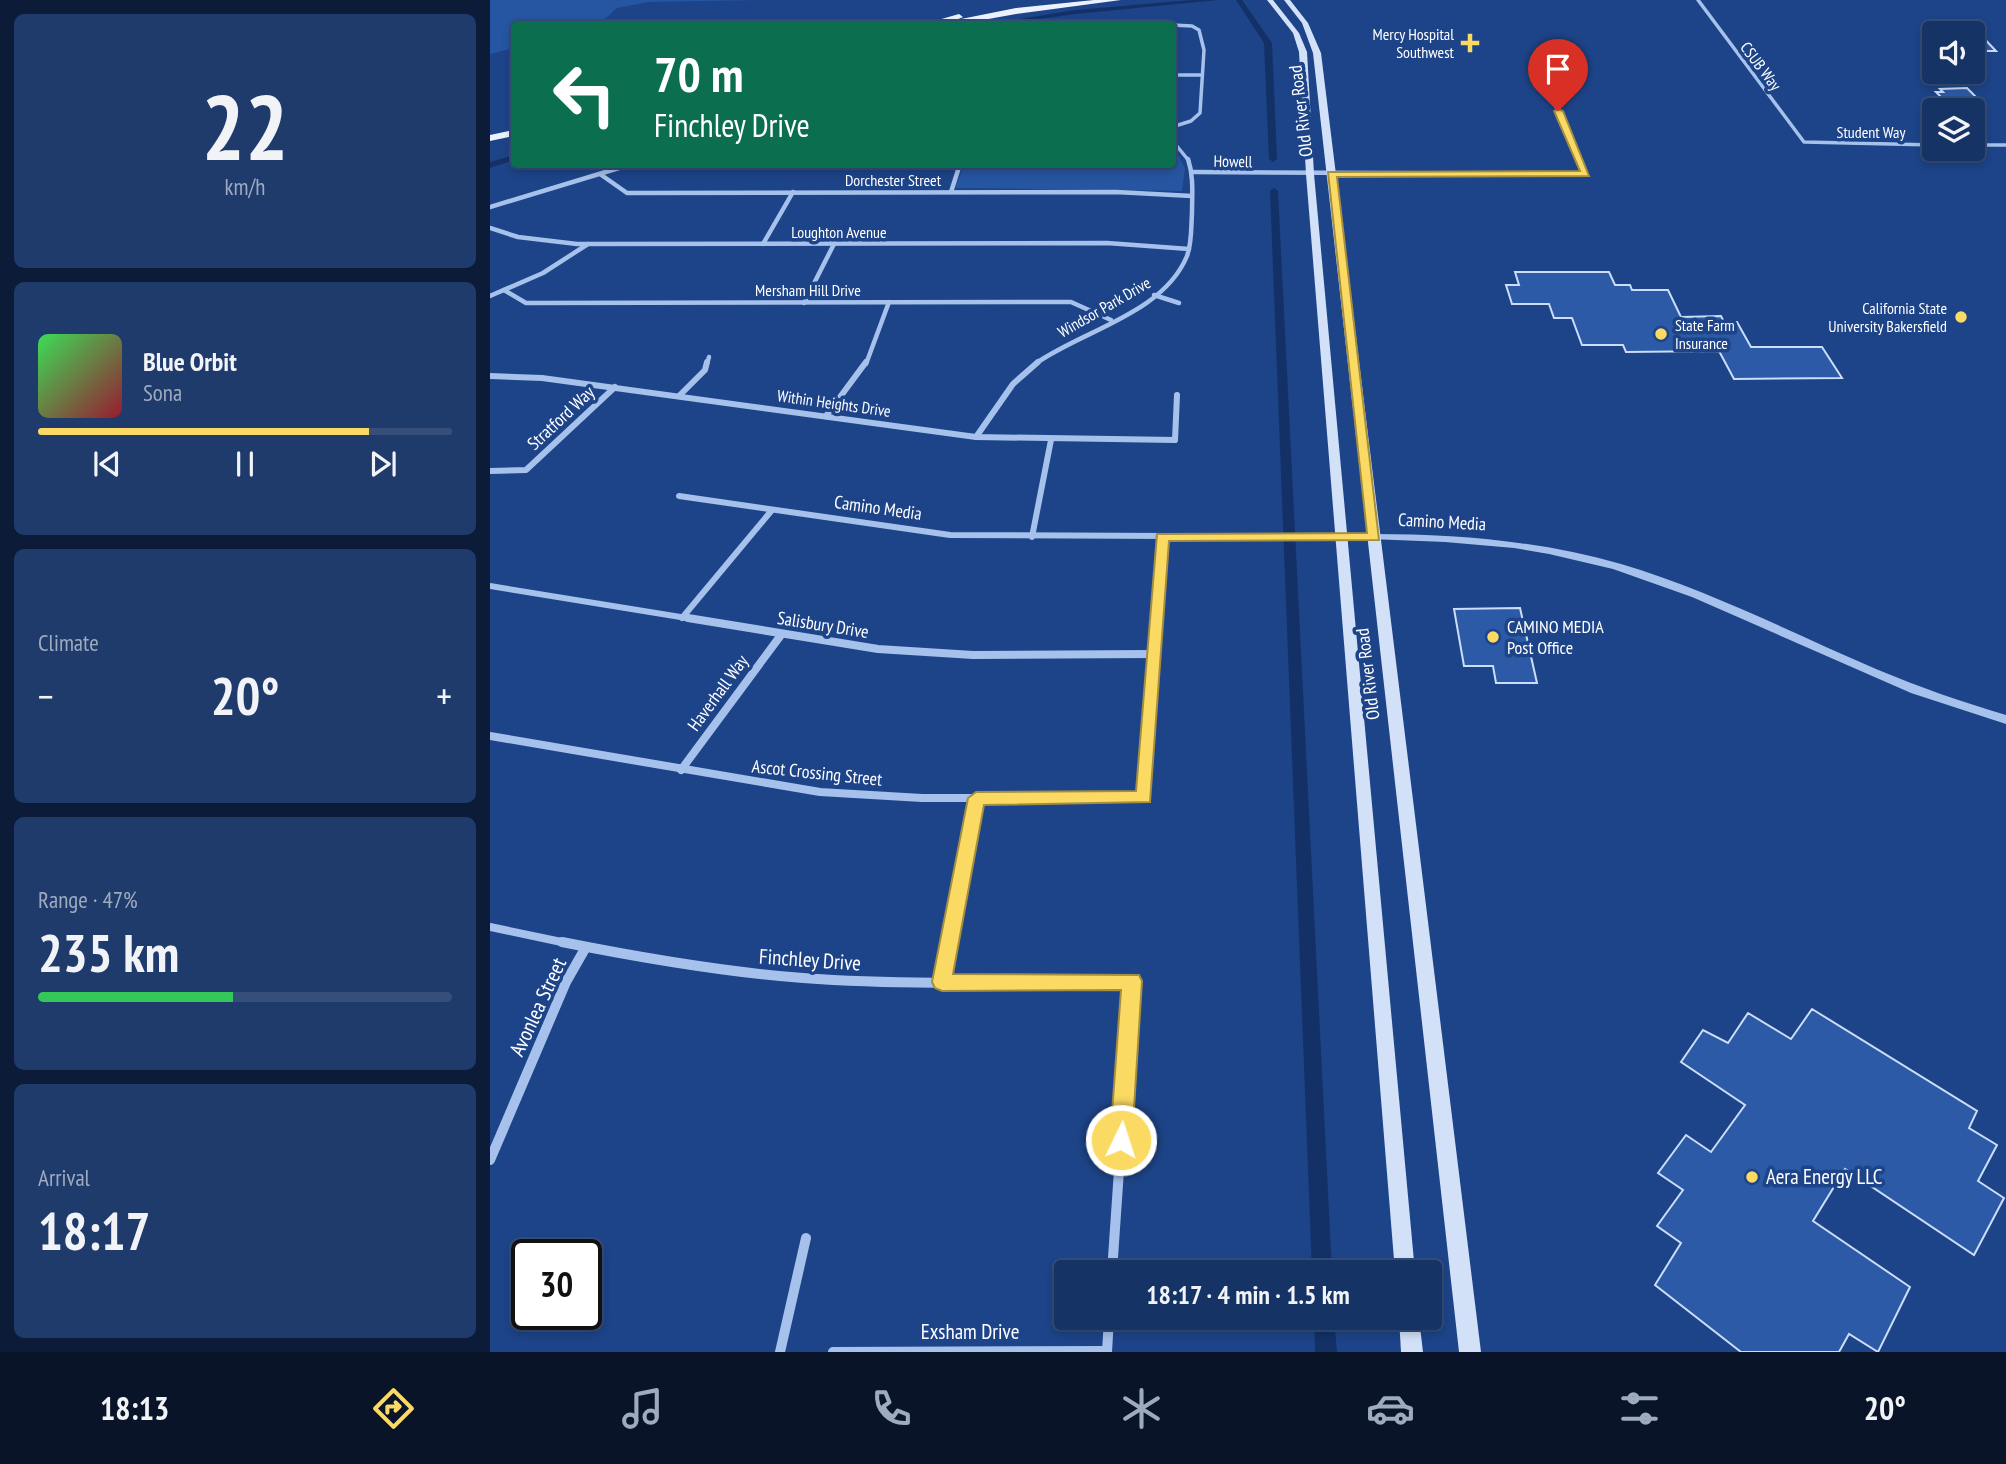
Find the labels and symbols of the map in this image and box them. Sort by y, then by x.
place label: Mercy Hospital Southwest [1372,24,1455,62]
marker: Mercy Hospital Southwest [1460,33,1480,53]
street label: CSUB Way [1736,38,1786,94]
pin [1528,39,1588,111]
street label: Old River Road [1283,64,1318,158]
street label: Student Way [1837,122,1905,142]
street label: Howell [1213,151,1253,171]
street label: Dorchester Street [845,170,942,190]
street label: Loughton Avenue [791,222,887,242]
street label: Windsor Park Drive [1054,272,1154,342]
street label: Mersham Hill Drive [755,280,861,300]
place label: California State University Bakersfield [1828,298,1947,336]
marker: California State University Bakersfield [1953,309,1969,325]
place label: State Farm Insurance [1675,315,1735,353]
marker: State Farm Insurance [1653,326,1669,342]
street label: Stratford Way [522,381,599,455]
street label: Within Heights Drive [776,385,892,421]
street label: Camino Media [833,490,923,525]
street label: Camino Media [1397,508,1487,535]
street label: Salisbury Drive [776,606,871,643]
place label: CAMINO MEDIA Post Office [1507,615,1604,659]
street label: Old River Road [1350,627,1385,721]
marker: CAMINO MEDIA Post Office [1485,629,1501,645]
street label: Haverhall Way [682,650,753,735]
street label: Ascot Crossing Street [751,754,883,791]
street label: Finchley Drive [758,942,862,977]
street label: Avonlea Street [503,953,572,1060]
position arrow [1084,1103,1158,1177]
place label: Aera Energy LLC [1766,1163,1883,1190]
marker: Aera Energy LLC [1744,1169,1760,1185]
speed limit sign: 30 [511,1239,602,1330]
street label: Exsham Drive [921,1318,1019,1345]

